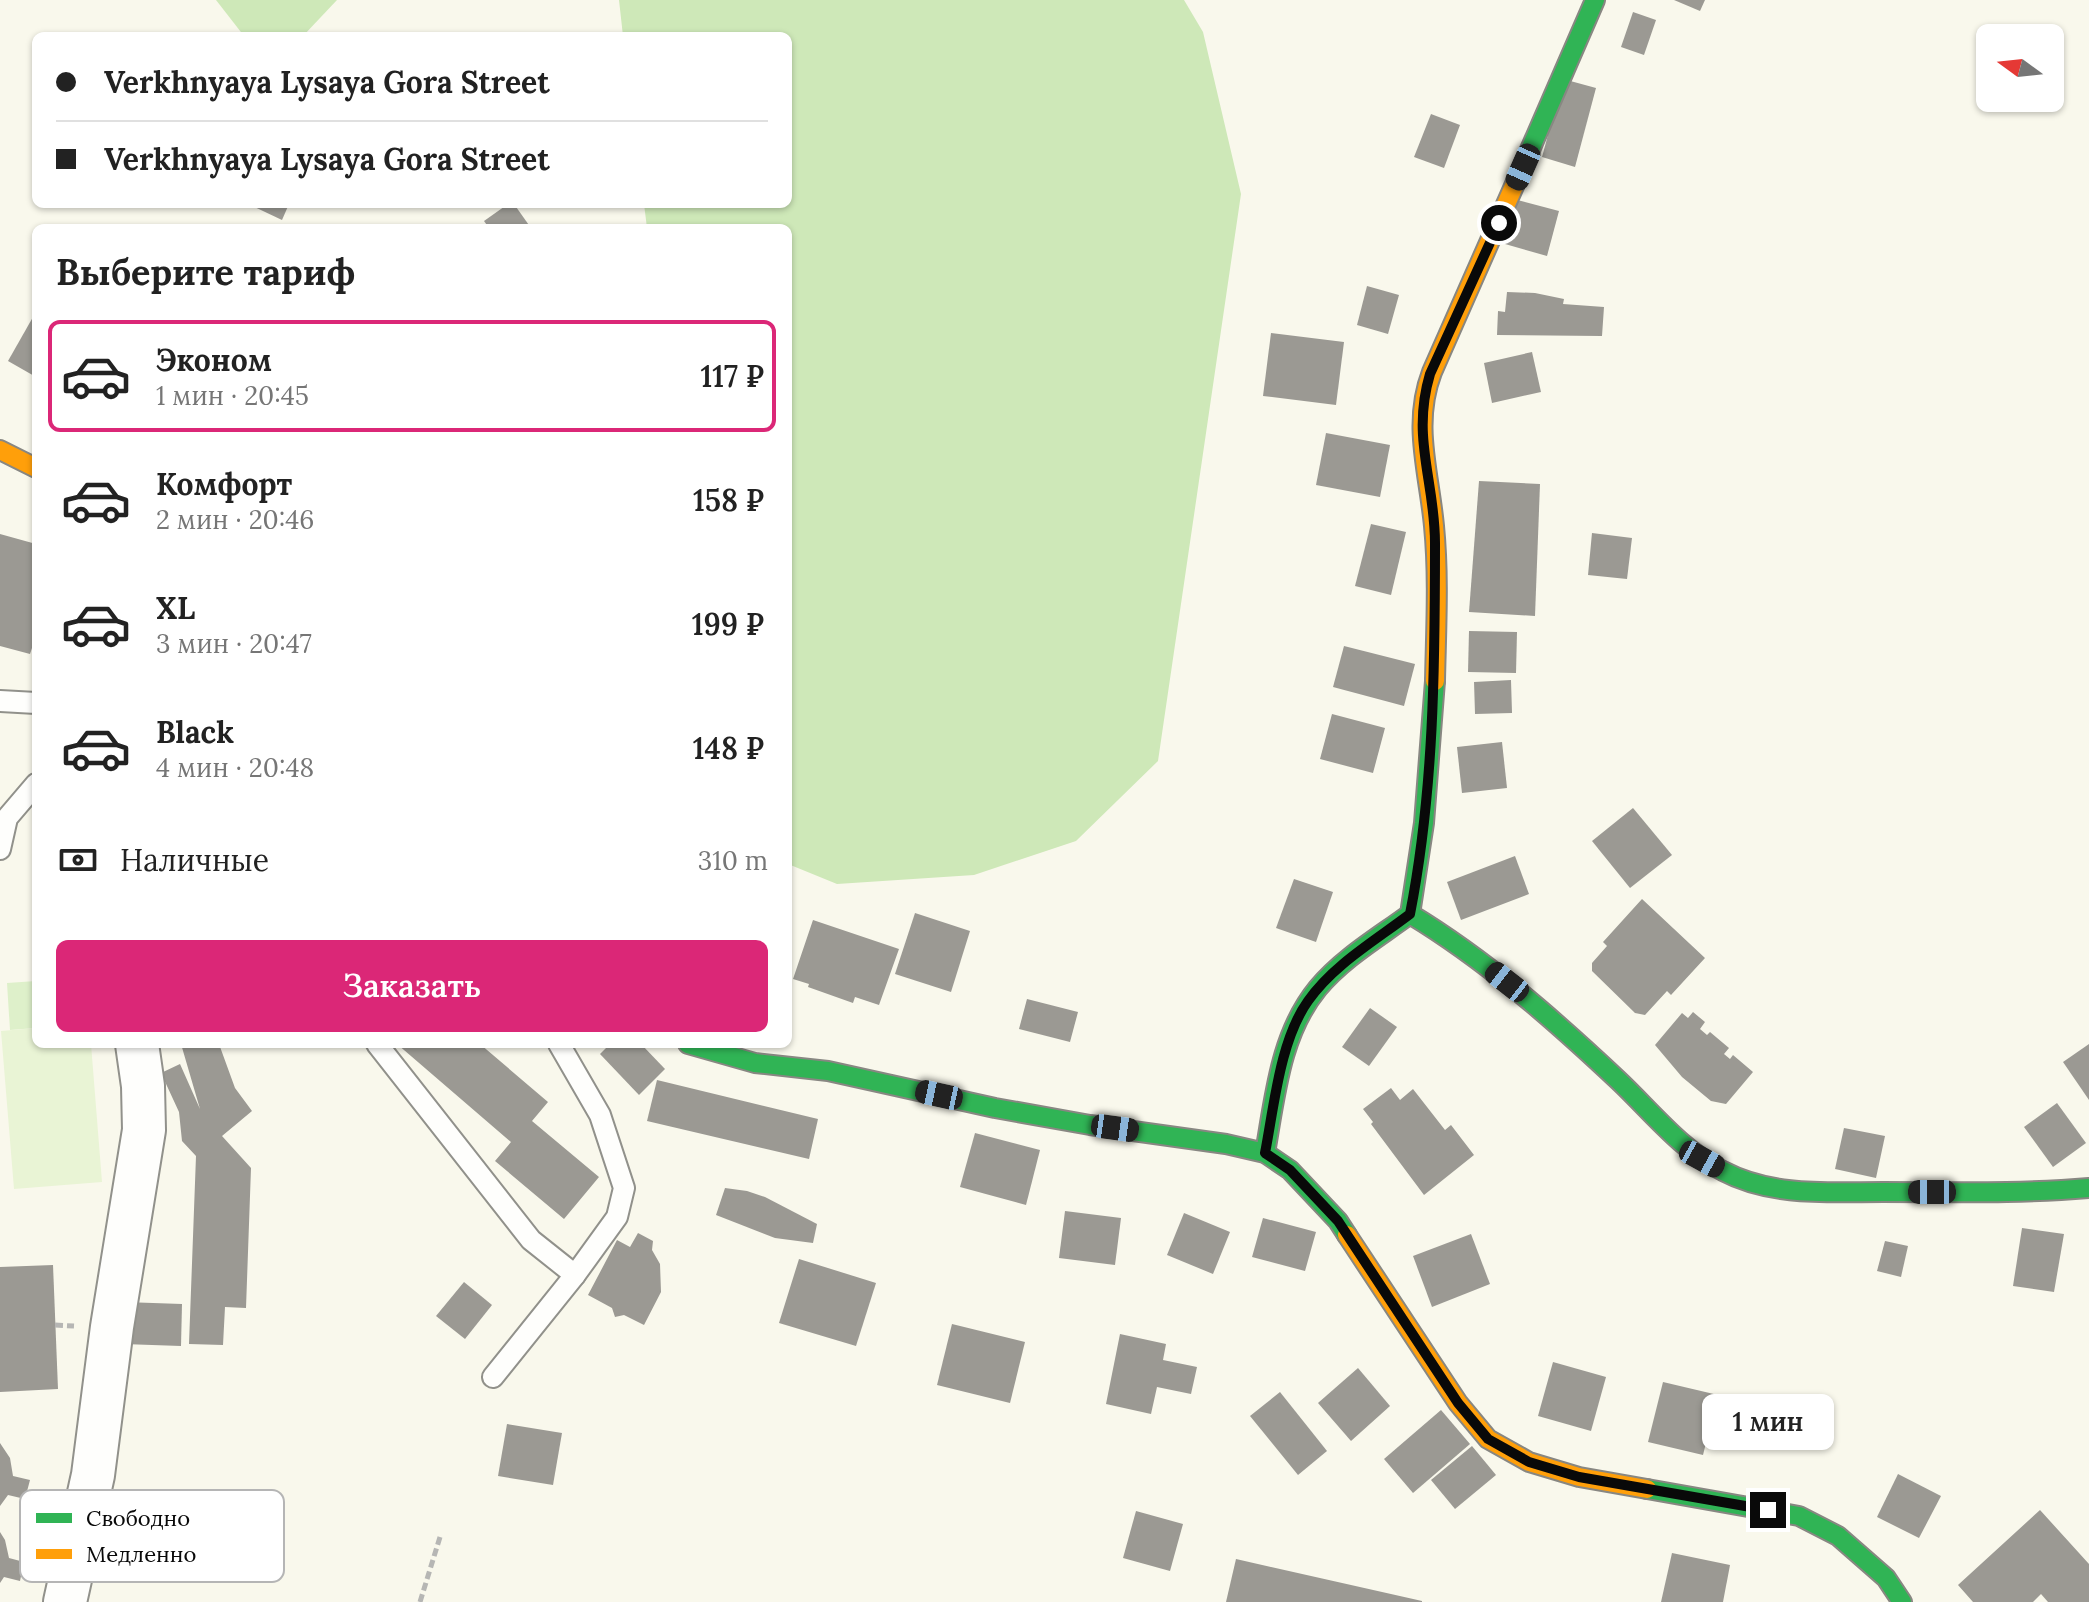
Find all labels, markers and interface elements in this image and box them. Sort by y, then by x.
north arrow [1976,24,2064,112]
map controls [1976,24,2064,112]
text: Verkhnyaya Lysaya Gora Street [104,63,550,101]
text: Verkhnyaya Lysaya Gora Street [104,140,550,178]
car [1502,140,1544,194]
route start [1481,205,1517,241]
text: Выберите тариф [56,249,355,295]
icon: car [60,340,132,412]
text: Эконом [156,341,272,379]
text: 117 ₽ [701,357,764,395]
text: 1 мин · 20:45 [156,379,309,412]
icon: car [60,464,132,536]
text: Комфорт [156,465,292,503]
text: 158 ₽ [693,481,764,519]
text: 2 мин · 20:46 [156,503,314,536]
icon: car [60,588,132,660]
text: XL [156,589,195,627]
text: 199 ₽ [692,605,764,643]
text: 3 мин · 20:47 [156,627,312,660]
icon: car [60,712,132,784]
text: Black [156,713,234,751]
text: 148 ₽ [693,729,764,767]
text: 4 мин · 20:48 [156,751,314,784]
icon: cash [56,838,100,882]
text: Наличные [120,841,269,879]
text: 310 m [698,844,768,877]
button: Заказать [56,940,768,1032]
car [1481,958,1533,1006]
car [913,1078,965,1112]
car [1090,1113,1140,1143]
car [1675,1137,1729,1181]
car [1908,1180,1956,1204]
callout: 1 мин [1702,1394,1834,1450]
text: 1 мин [1732,1405,1804,1438]
legend [20,1490,284,1582]
route end [1750,1492,1786,1528]
text: Свободно [86,1504,190,1532]
text: Медленно [86,1540,196,1568]

